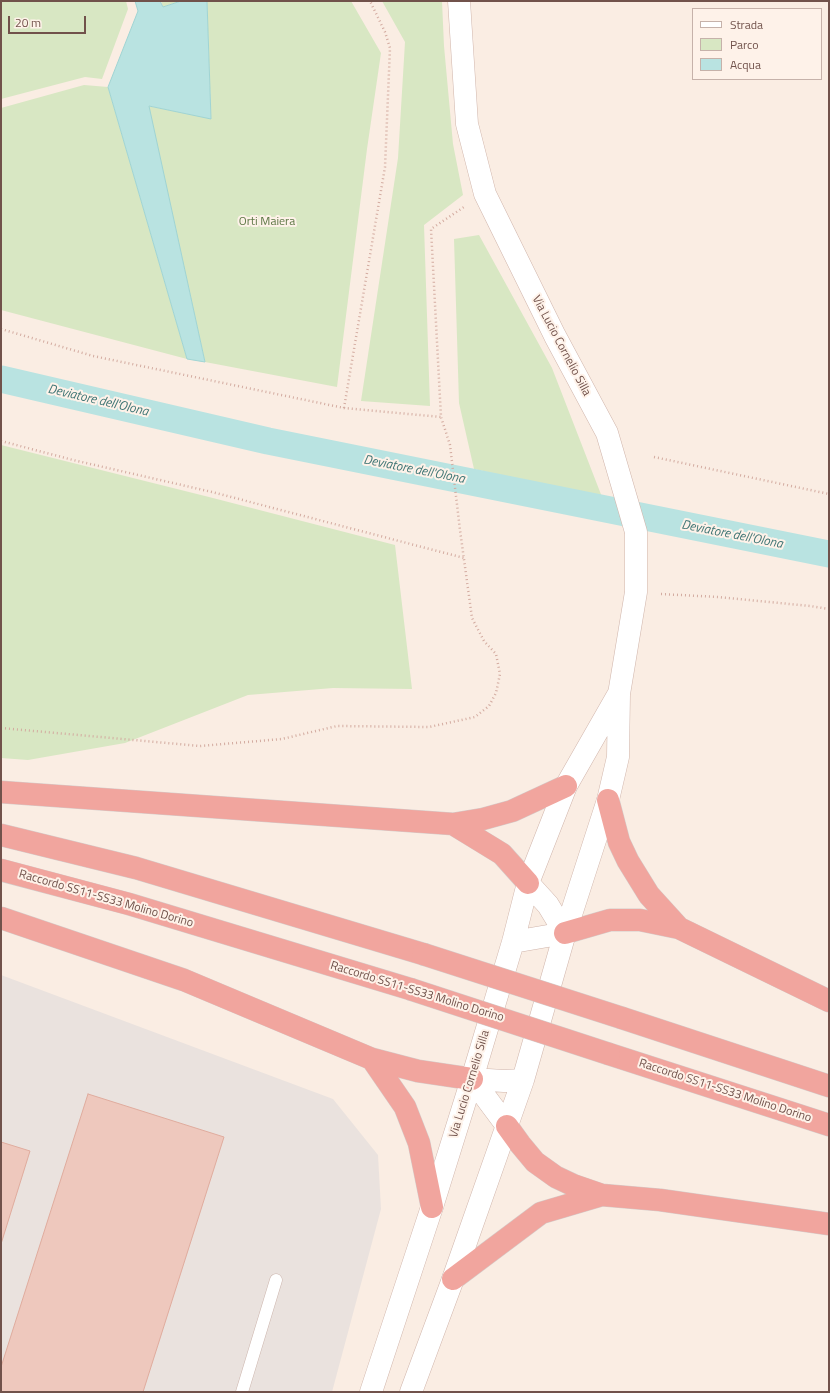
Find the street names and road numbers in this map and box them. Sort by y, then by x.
street label: Via Lucio Cornelio Silla [528,293,594,399]
street label: Raccordo SS11-SS33 Molino Dorino [17,867,195,931]
street label: Raccordo SS11-SS33 Molino Dorino [329,959,505,1025]
street label: Via Lucio Cornelio Silla [447,1029,493,1139]
street label: Raccordo SS11-SS33 Molino Dorino [637,1056,813,1126]

